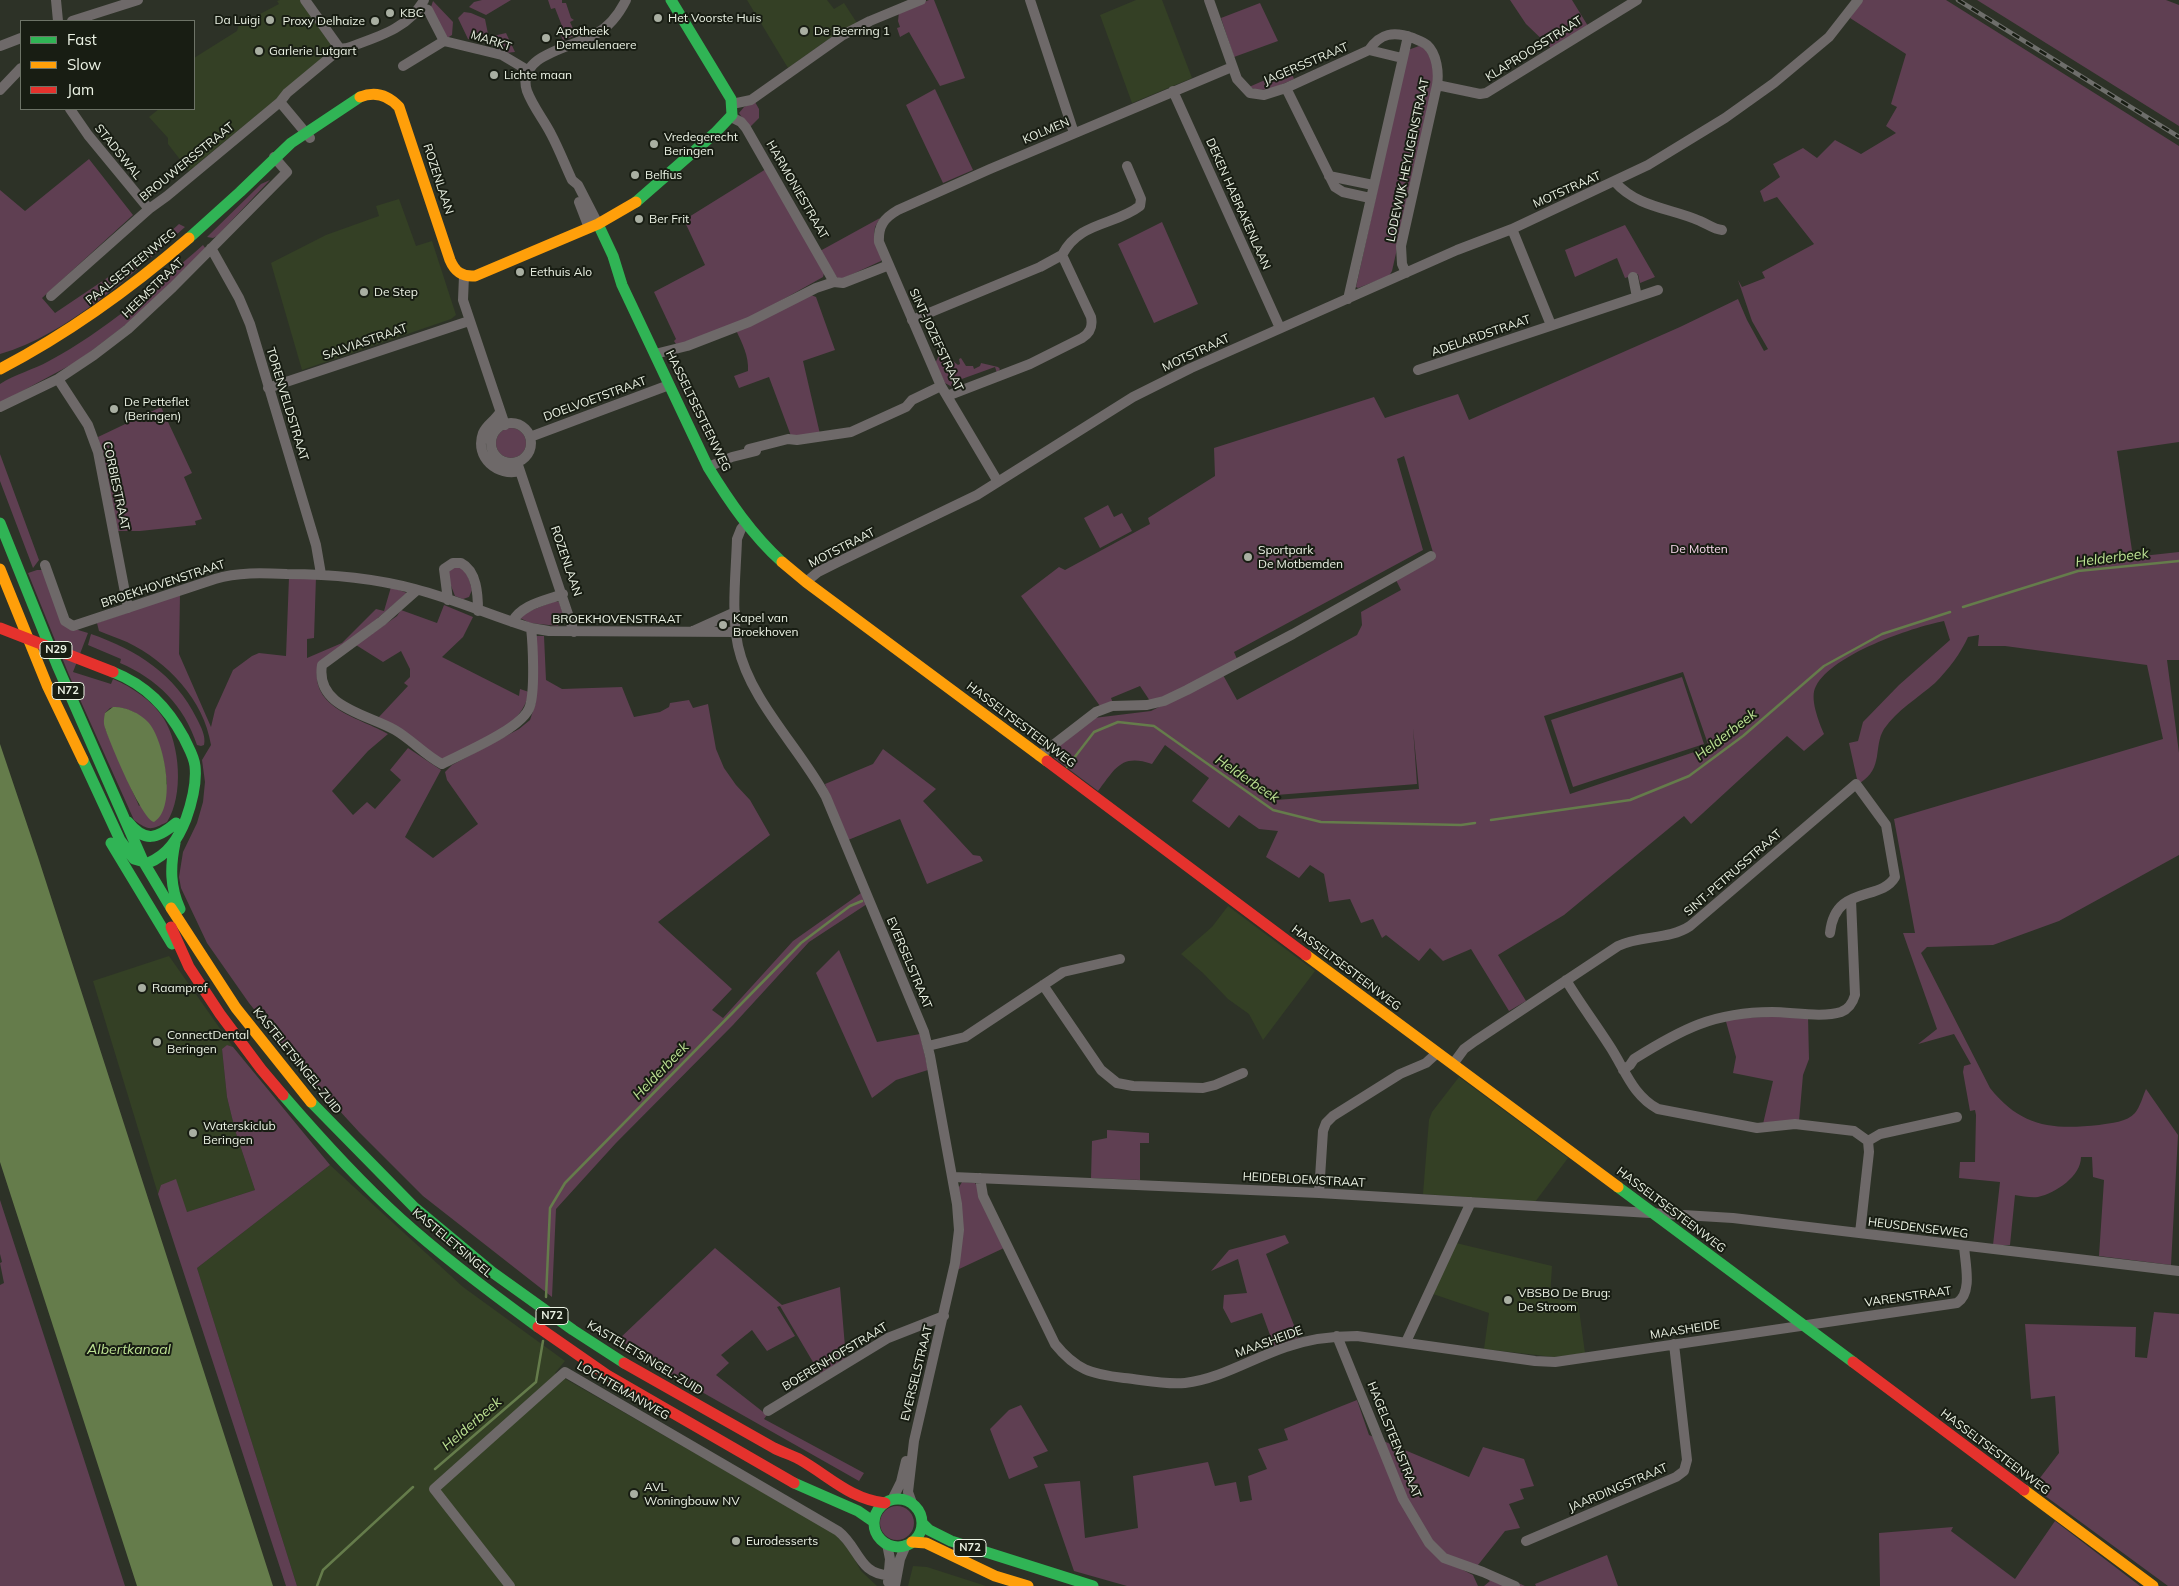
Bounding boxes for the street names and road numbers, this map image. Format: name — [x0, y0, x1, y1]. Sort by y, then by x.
street label: KLAPROOSSTRAAT — [1483, 13, 1585, 85]
street label: MARKT — [469, 28, 513, 54]
street label: JAGERSSTRAAT — [1261, 40, 1351, 88]
street label: LODEWIJK HEYLIGENSTRAAT — [1384, 77, 1432, 243]
street label: KOLMEN — [1020, 115, 1072, 147]
street label: BROUWERSSTRAAT — [137, 119, 237, 205]
street label: STADSWAL — [91, 122, 145, 182]
street label: DEKEN HABRAKENLAAN — [1202, 136, 1274, 272]
street label: HARMONIESTRAAT — [763, 138, 831, 242]
street label: ROZENLAAN — [420, 142, 456, 216]
street label: MOTSTRAAT — [1531, 169, 1603, 211]
street label: PAALSESTEENWEG — [83, 226, 179, 308]
street label: HEEMSTRAAT — [119, 255, 187, 321]
street label: SINT-JOZEFSTRAAT — [906, 286, 966, 394]
street label: ADELARDSTRAAT — [1430, 312, 1532, 360]
street label: SALVIASTRAAT — [321, 321, 409, 363]
street label: MOTSTRAAT — [1160, 331, 1232, 375]
street label: TORENVELDSTRAAT — [263, 346, 311, 462]
street label: HASSELTSESTEENWEG — [662, 348, 734, 474]
street label: DOELVOETSTRAAT — [541, 374, 649, 424]
street label: CORBIESTRAAT — [100, 440, 132, 532]
street label: ROZENLAAN — [547, 524, 585, 598]
street label: MOTSTRAAT — [806, 525, 878, 571]
street label: BROEKHOVENSTRAAT — [99, 557, 227, 611]
street label: BROEKHOVENSTRAAT — [552, 612, 682, 626]
road number: N29 — [40, 642, 72, 658]
street label: HASSELTSESTEENWEG — [964, 679, 1078, 771]
road number: N72 — [52, 682, 84, 699]
street label: SINT-PETRUSSTRAAT — [1681, 827, 1785, 919]
street label: EVERSELSTRAAT — [883, 915, 935, 1011]
street label: HASSELTSESTEENWEG — [1289, 922, 1403, 1014]
street label: KASTELETSINGEL-ZUID — [250, 1005, 344, 1117]
street label: HASSELTSESTEENWEG — [1614, 1164, 1728, 1256]
street label: HEIDEBLOEMSTRAAT — [1242, 1170, 1366, 1190]
street label: KASTELETSINGEL — [409, 1205, 495, 1281]
street label: HEUSDENSEWEG — [1867, 1215, 1969, 1241]
street label: VARENSTRAAT — [1864, 1284, 1952, 1310]
road number: N72 — [536, 1308, 568, 1324]
street label: MAASHEIDE — [1649, 1317, 1721, 1343]
street label: KASTELETSINGEL-ZUID — [584, 1318, 706, 1398]
street label: BOERENHOFSTRAAT — [780, 1320, 890, 1394]
street label: MAASHEIDE — [1233, 1323, 1305, 1361]
street label: EVERSELSTRAAT — [898, 1324, 936, 1422]
street label: LOCHTEMANWEG — [574, 1359, 672, 1423]
street label: HAGELSTEENSTRAAT — [1364, 1380, 1424, 1500]
street label: HASSELTSESTEENWEG — [1938, 1406, 2052, 1498]
street label: JAARDINGSTRAAT — [1566, 1461, 1670, 1515]
road number: N72 — [954, 1540, 986, 1556]

